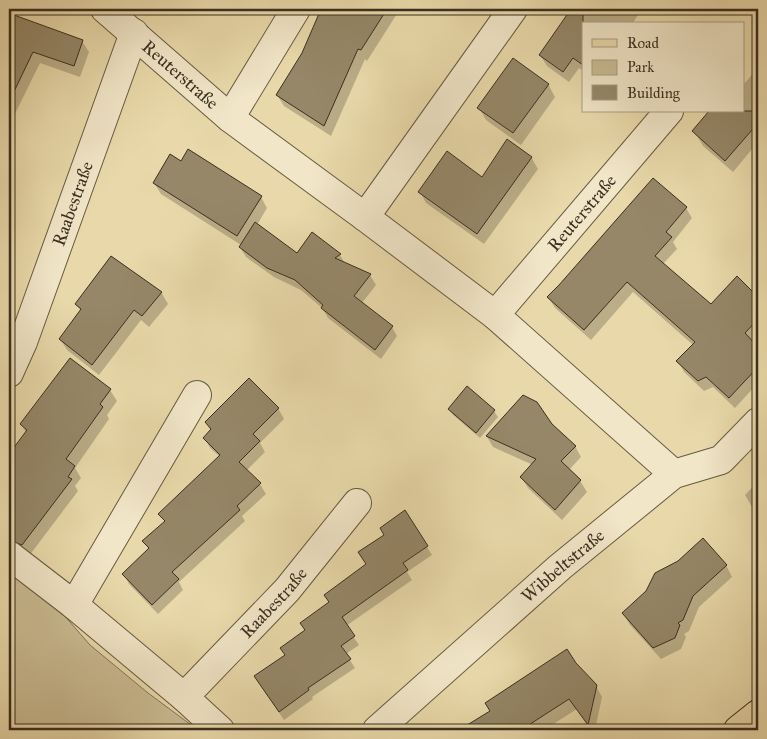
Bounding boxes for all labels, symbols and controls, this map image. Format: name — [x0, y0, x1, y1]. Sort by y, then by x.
legend — [582, 22, 744, 112]
text: Road — [627, 34, 659, 52]
street label: Reuterstraße — [138, 35, 223, 114]
text: Park — [627, 58, 654, 76]
text: Building — [627, 84, 681, 102]
street label: Raabestraße — [47, 158, 98, 249]
street label: Reuterstraße — [543, 170, 621, 256]
street label: Wibbeltstraße — [517, 524, 609, 607]
street label: Raabestraße — [236, 563, 312, 643]

